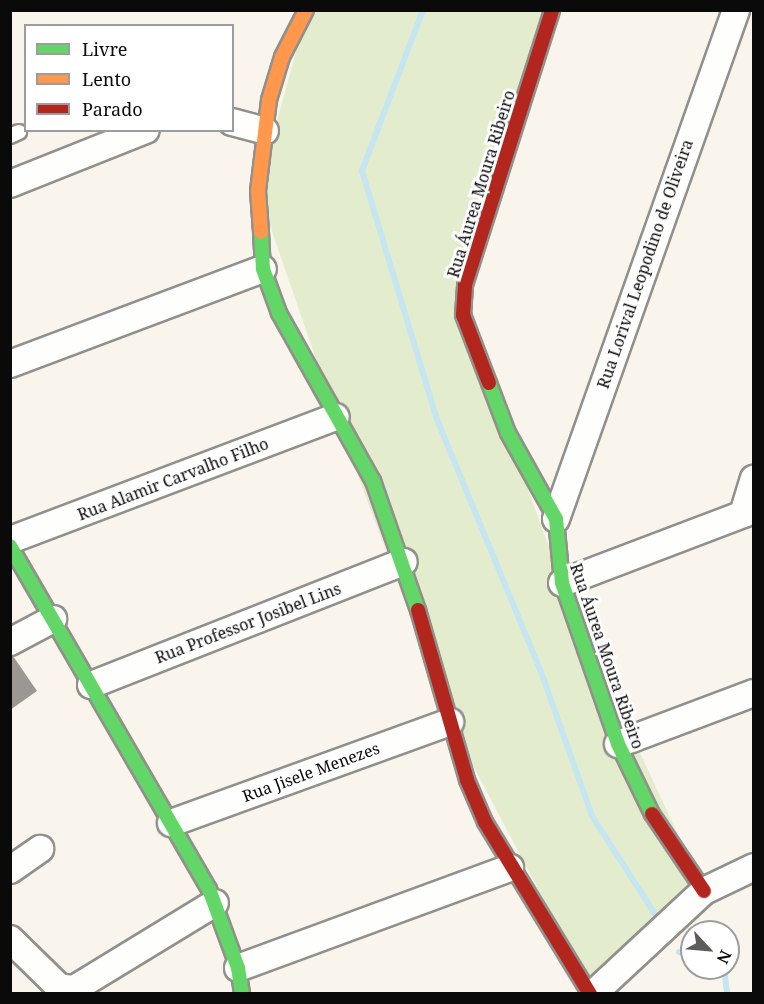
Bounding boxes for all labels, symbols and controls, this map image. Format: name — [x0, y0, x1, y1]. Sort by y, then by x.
legend — [24, 24, 234, 132]
text: Livre — [82, 37, 128, 61]
text: Lento — [82, 67, 131, 91]
street label: Rua Áurea Moura Ribeiro — [443, 88, 519, 280]
text: Parado — [82, 97, 143, 121]
street label: Rua Lorival Leopodino de Oliveira — [593, 137, 697, 391]
street label: Rua Alamir Carvalho Filho — [75, 434, 271, 524]
street label: Rua Áurea Moura Ribeiro — [566, 561, 648, 751]
street label: Rua Professor Josibel Lins — [152, 579, 344, 667]
street label: Rua Jisele Menezes — [240, 738, 382, 806]
north arrow — [680, 920, 740, 980]
text: N — [712, 947, 737, 967]

